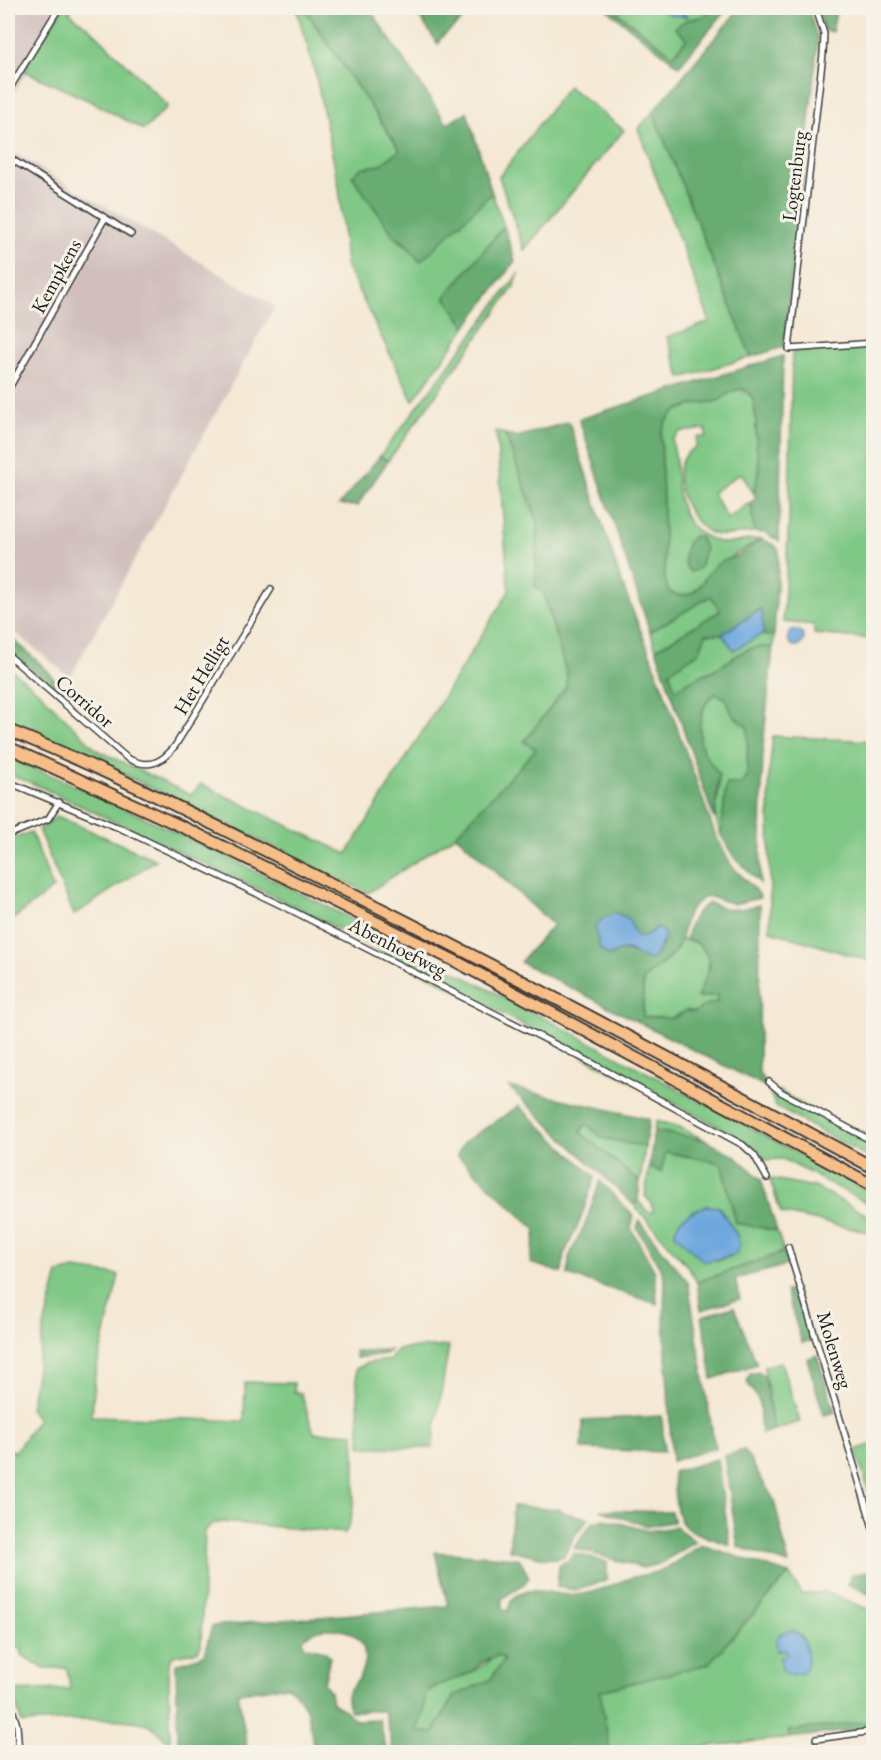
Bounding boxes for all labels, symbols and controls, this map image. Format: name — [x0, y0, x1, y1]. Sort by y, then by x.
street label: Logtenburg — [776, 129, 812, 223]
street label: Kempkens — [25, 234, 87, 318]
street label: Het Helligt — [167, 630, 235, 719]
street label: Corridor — [50, 669, 120, 734]
street label: Abenhoefweg — [344, 911, 452, 983]
street label: Molenweg — [811, 1308, 859, 1392]

